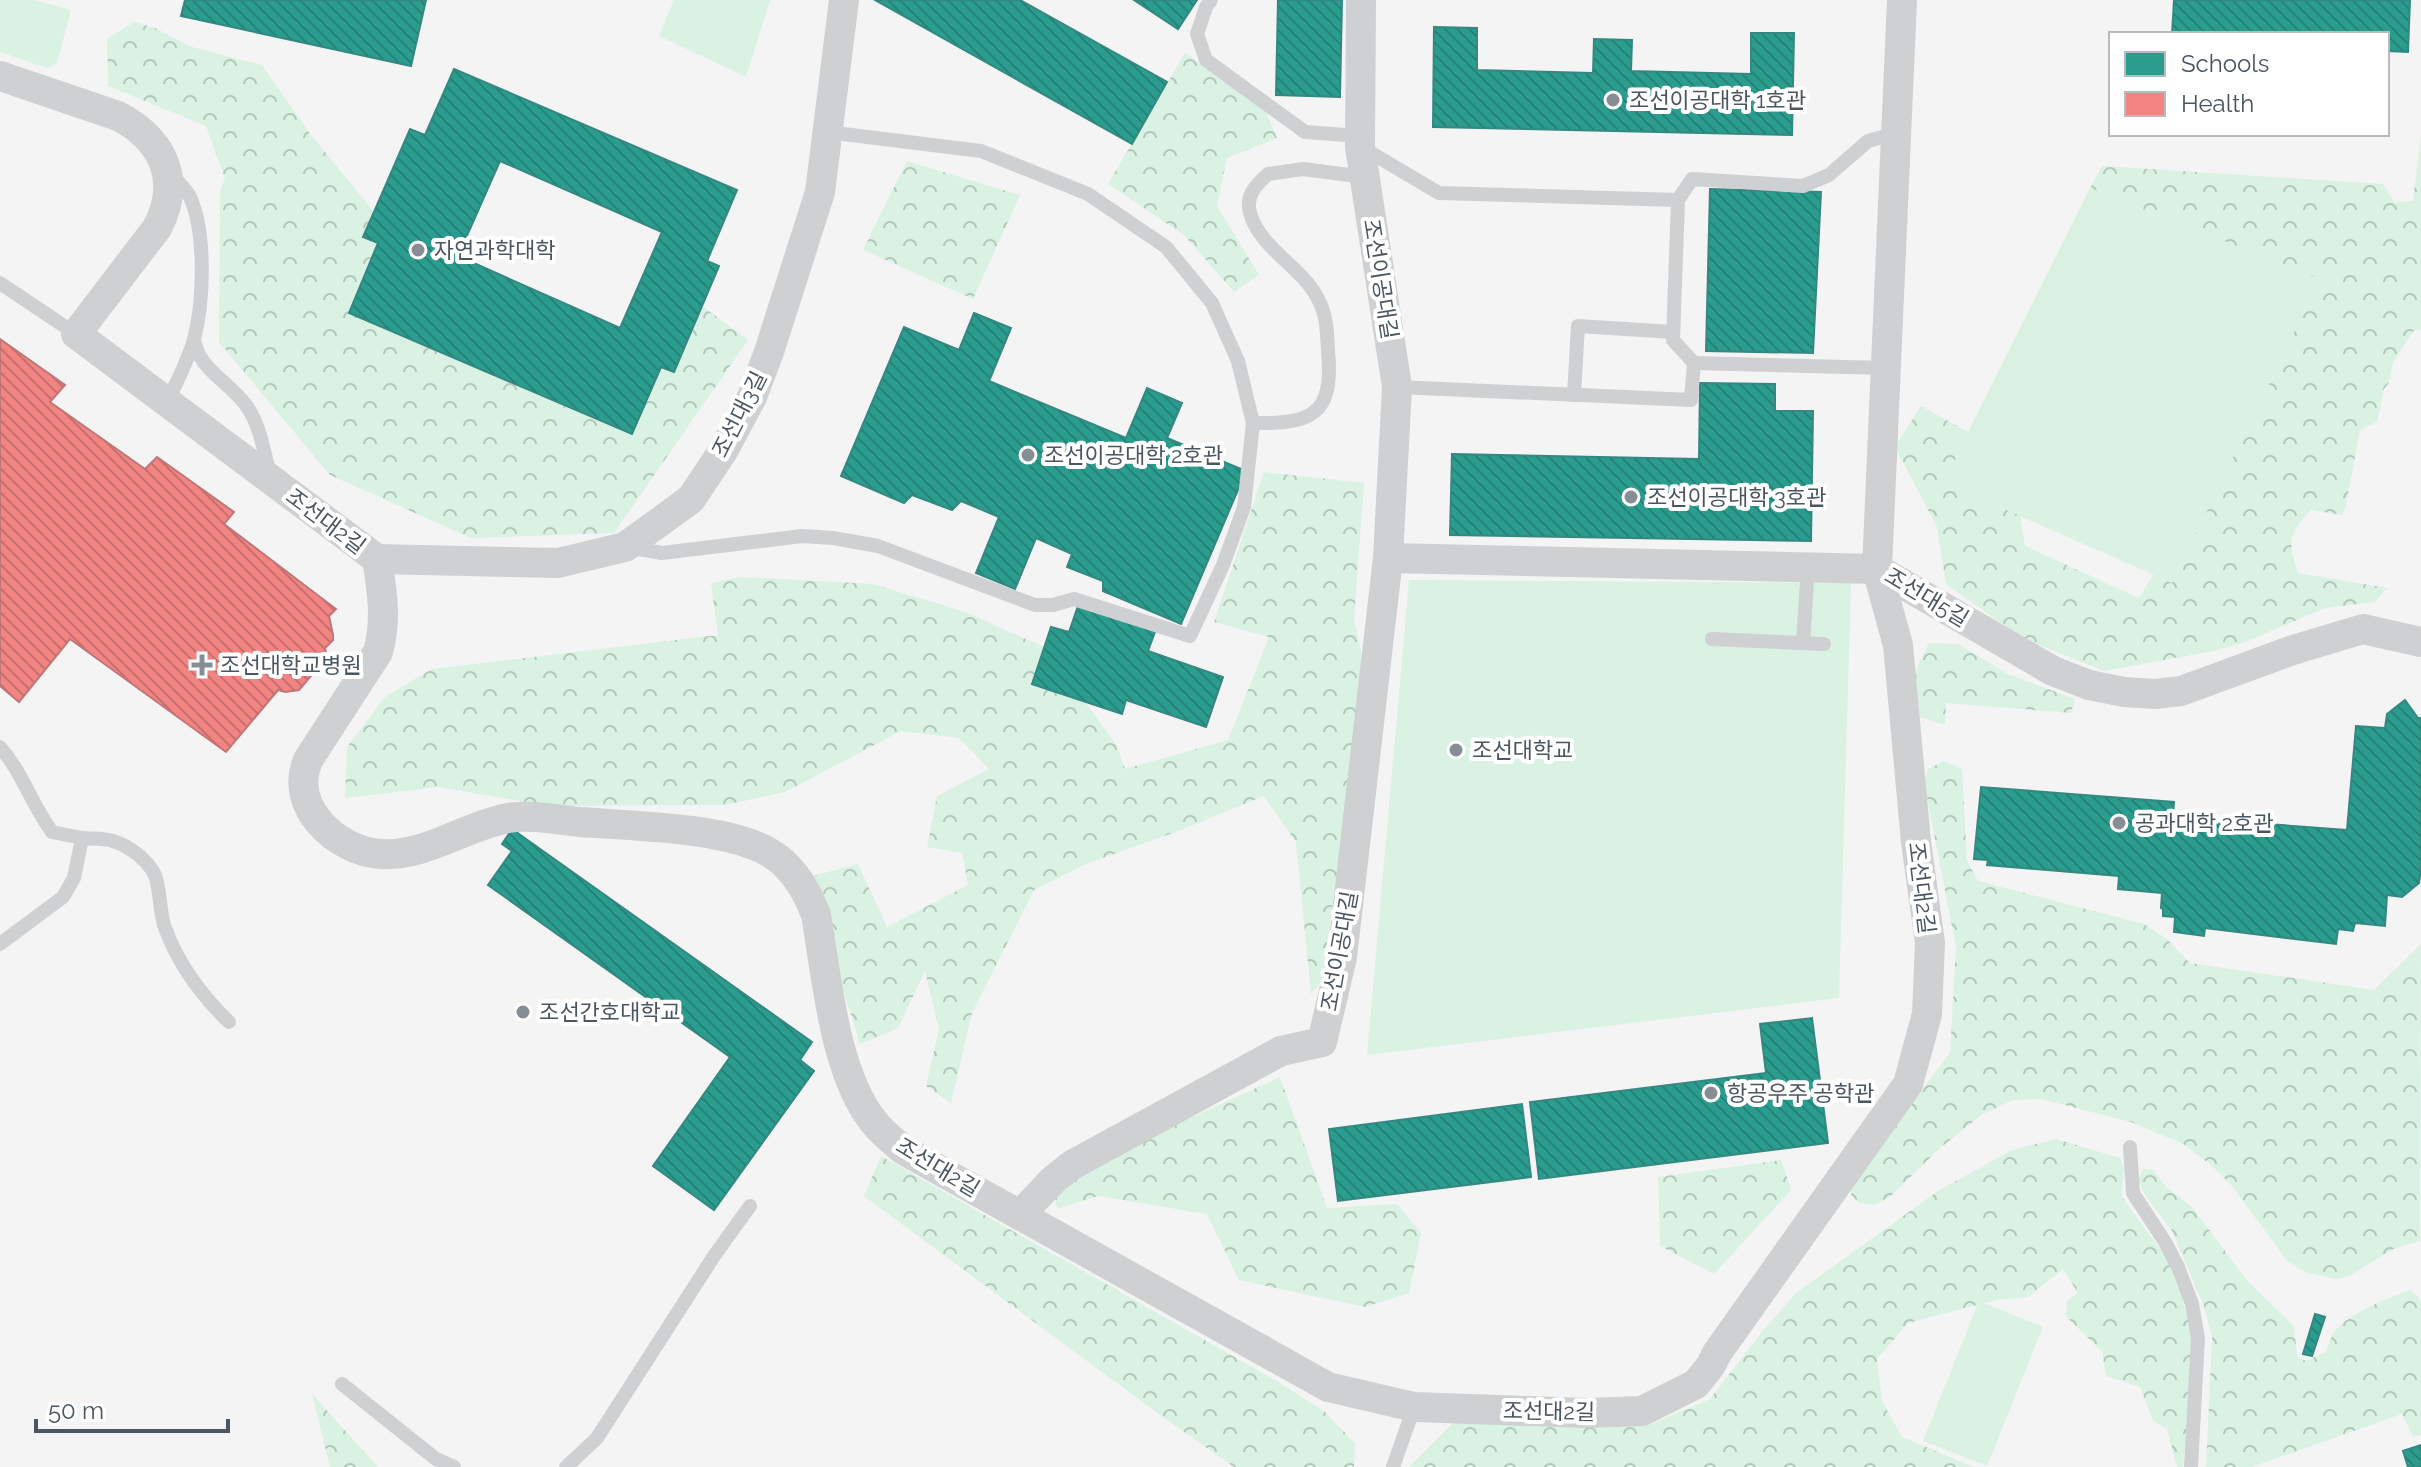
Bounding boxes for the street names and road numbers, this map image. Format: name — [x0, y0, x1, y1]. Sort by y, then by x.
street label: 조선이공대길 — [1359, 217, 1403, 341]
street label: 조선대3길 — [706, 367, 772, 461]
street label: 조선대2길 — [281, 483, 371, 559]
street label: 조선대5길 — [1880, 562, 1974, 632]
street label: 조선대2길 — [1903, 841, 1941, 935]
street label: 조선이공대길 — [1316, 889, 1362, 1013]
street label: 조선대2길 — [892, 1132, 984, 1202]
street label: 조선대2길 — [1503, 1397, 1595, 1425]

